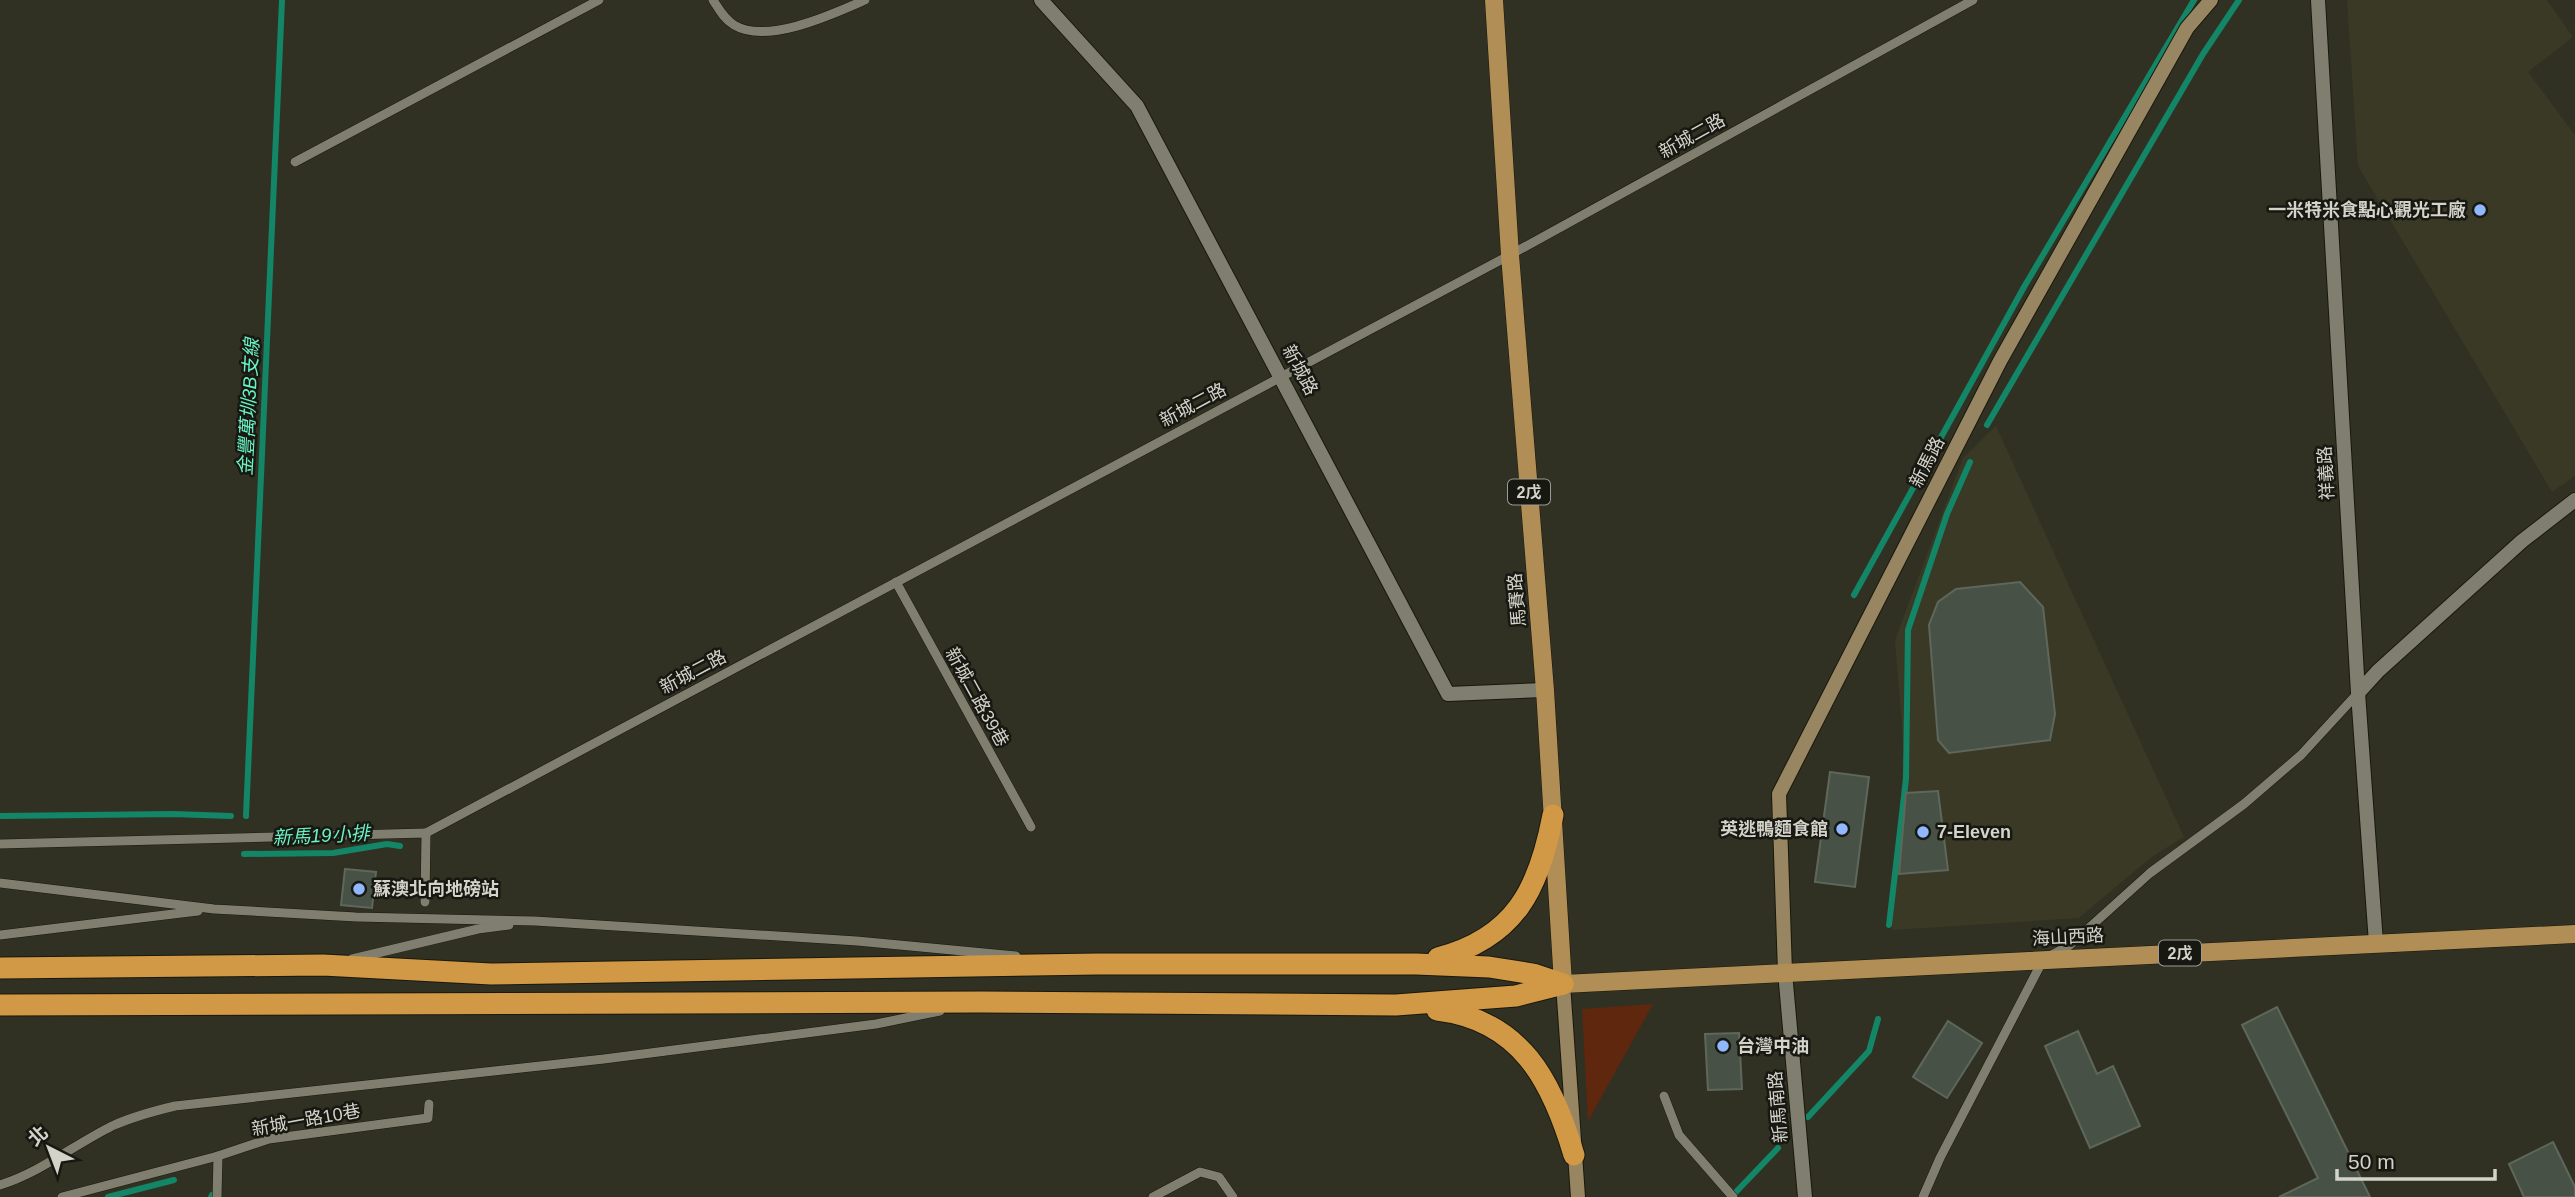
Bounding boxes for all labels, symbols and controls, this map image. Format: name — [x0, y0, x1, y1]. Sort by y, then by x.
street label: 新城二路 — [1656, 110, 1728, 162]
place label: 一米特米食點心觀光工廠 — [2268, 200, 2466, 220]
marker: 一米特米食點心觀光工廠 — [2472, 202, 2488, 218]
water label: 金豐萬圳3B支線 — [234, 336, 263, 476]
street label: 新城路 — [1278, 341, 1322, 399]
street label: 新城二路 — [1157, 379, 1229, 431]
street label: 新馬路 — [1906, 433, 1948, 491]
street label: 祥義路 — [2315, 446, 2337, 500]
road number: 2戊 — [1508, 480, 1550, 505]
street label: 馬賽路 — [1505, 572, 1529, 628]
street label: 新城二路39巷 — [942, 644, 1012, 750]
street label: 新城二路 — [657, 646, 729, 698]
place label: 英逃鴨麵食館 — [1720, 819, 1828, 839]
marker: 英逃鴨麵食館 — [1834, 821, 1850, 837]
water label: 新馬19小排 — [272, 822, 373, 849]
place label: 7-Eleven — [1937, 822, 2011, 842]
marker: 7-Eleven — [1915, 824, 1931, 840]
place label: 蘇澳北向地磅站 — [373, 879, 499, 899]
marker: 蘇澳北向地磅站 — [351, 881, 367, 897]
street label: 海山西路 — [2032, 925, 2104, 949]
road number: 2戊 — [2159, 940, 2201, 965]
place label: 台灣中油 — [1737, 1036, 1809, 1056]
marker: 台灣中油 — [1715, 1038, 1731, 1054]
street label: 新馬南路 — [1765, 1070, 1791, 1144]
street label: 新城一路10巷 — [250, 1101, 362, 1139]
north arrow — [14, 1113, 84, 1183]
text: 北 — [24, 1122, 52, 1150]
scale bar — [2337, 1138, 2494, 1182]
text: 50 m — [2348, 1150, 2395, 1173]

